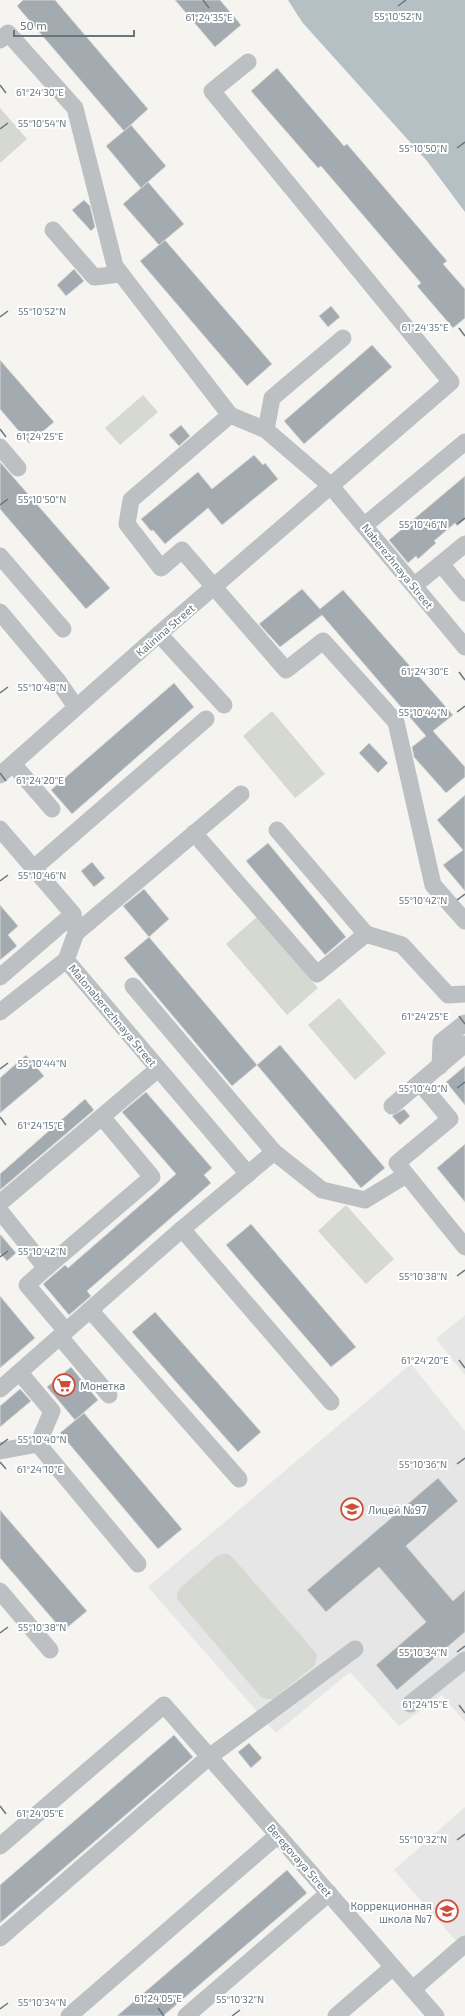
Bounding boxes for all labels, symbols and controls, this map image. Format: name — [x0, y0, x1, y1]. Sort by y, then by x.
text: 55°10'52"N — [374, 10, 422, 22]
text: 61°24'35"E — [185, 11, 233, 23]
scale bar — [14, 12, 134, 38]
text: 50 m — [20, 18, 47, 32]
text: 61°24'30"E — [16, 86, 64, 98]
text: 55°10'54"N — [18, 117, 66, 129]
text: 55°10'50"N — [399, 142, 447, 154]
text: 55°10'52"N — [18, 305, 66, 317]
text: 61°24'35"E — [401, 321, 449, 333]
text: 61°24'25"E — [16, 430, 64, 442]
text: 55°10'50"N — [18, 493, 66, 505]
text: 55°10'46"N — [399, 518, 447, 530]
street label: Naberezhnaya Street — [360, 521, 436, 611]
street label: Kalinina Street — [133, 601, 197, 659]
text: 61°24'30"E — [401, 665, 449, 677]
text: 55°10'48"N — [17, 681, 67, 693]
text: 55°10'44"N — [398, 706, 448, 718]
text: 61°24'20"E — [16, 774, 64, 786]
text: 55°10'46"N — [18, 869, 66, 881]
text: 55°10'42"N — [399, 894, 447, 906]
street label: Malonaberezhnaya Street — [66, 961, 160, 1069]
text: 61°24'25"E — [401, 1010, 449, 1022]
text: 55°10'44"N — [17, 1057, 67, 1069]
text: 55°10'40"N — [398, 1082, 448, 1094]
text: 61°24'15"E — [17, 1119, 63, 1131]
text: 55°10'42"N — [18, 1245, 66, 1257]
text: 55°10'38"N — [399, 1270, 447, 1282]
text: 61°24'20"E — [401, 1354, 449, 1366]
supermarket icon: Монетка — [51, 1372, 77, 1398]
place label: Монетка — [80, 1379, 125, 1392]
text: 55°10'40"N — [17, 1433, 67, 1445]
text: 55°10'36"N — [399, 1458, 447, 1470]
text: 61°24'10"E — [17, 1463, 64, 1475]
school or university icon: Лицей №97 — [339, 1496, 365, 1522]
place label: Лицей №97 — [368, 1503, 427, 1516]
text: 55°10'38"N — [18, 1621, 66, 1633]
text: 55°10'34"N — [399, 1646, 447, 1658]
text: 61°24'15"E — [402, 1698, 448, 1710]
text: 61°24'05"E — [16, 1807, 64, 1819]
street label: Beregovaya Street — [265, 1821, 335, 1899]
text: 55°10'32"N — [399, 1833, 447, 1845]
school or university icon: Коррекционная школа №7 — [434, 1898, 460, 1924]
place label: Коррекционная школа №7 — [350, 1899, 432, 1925]
text: 61°24'05"E — [134, 1992, 182, 2004]
text: 55°10'32"N — [216, 1993, 264, 2005]
text: 55°10'34"N — [18, 1996, 66, 2008]

